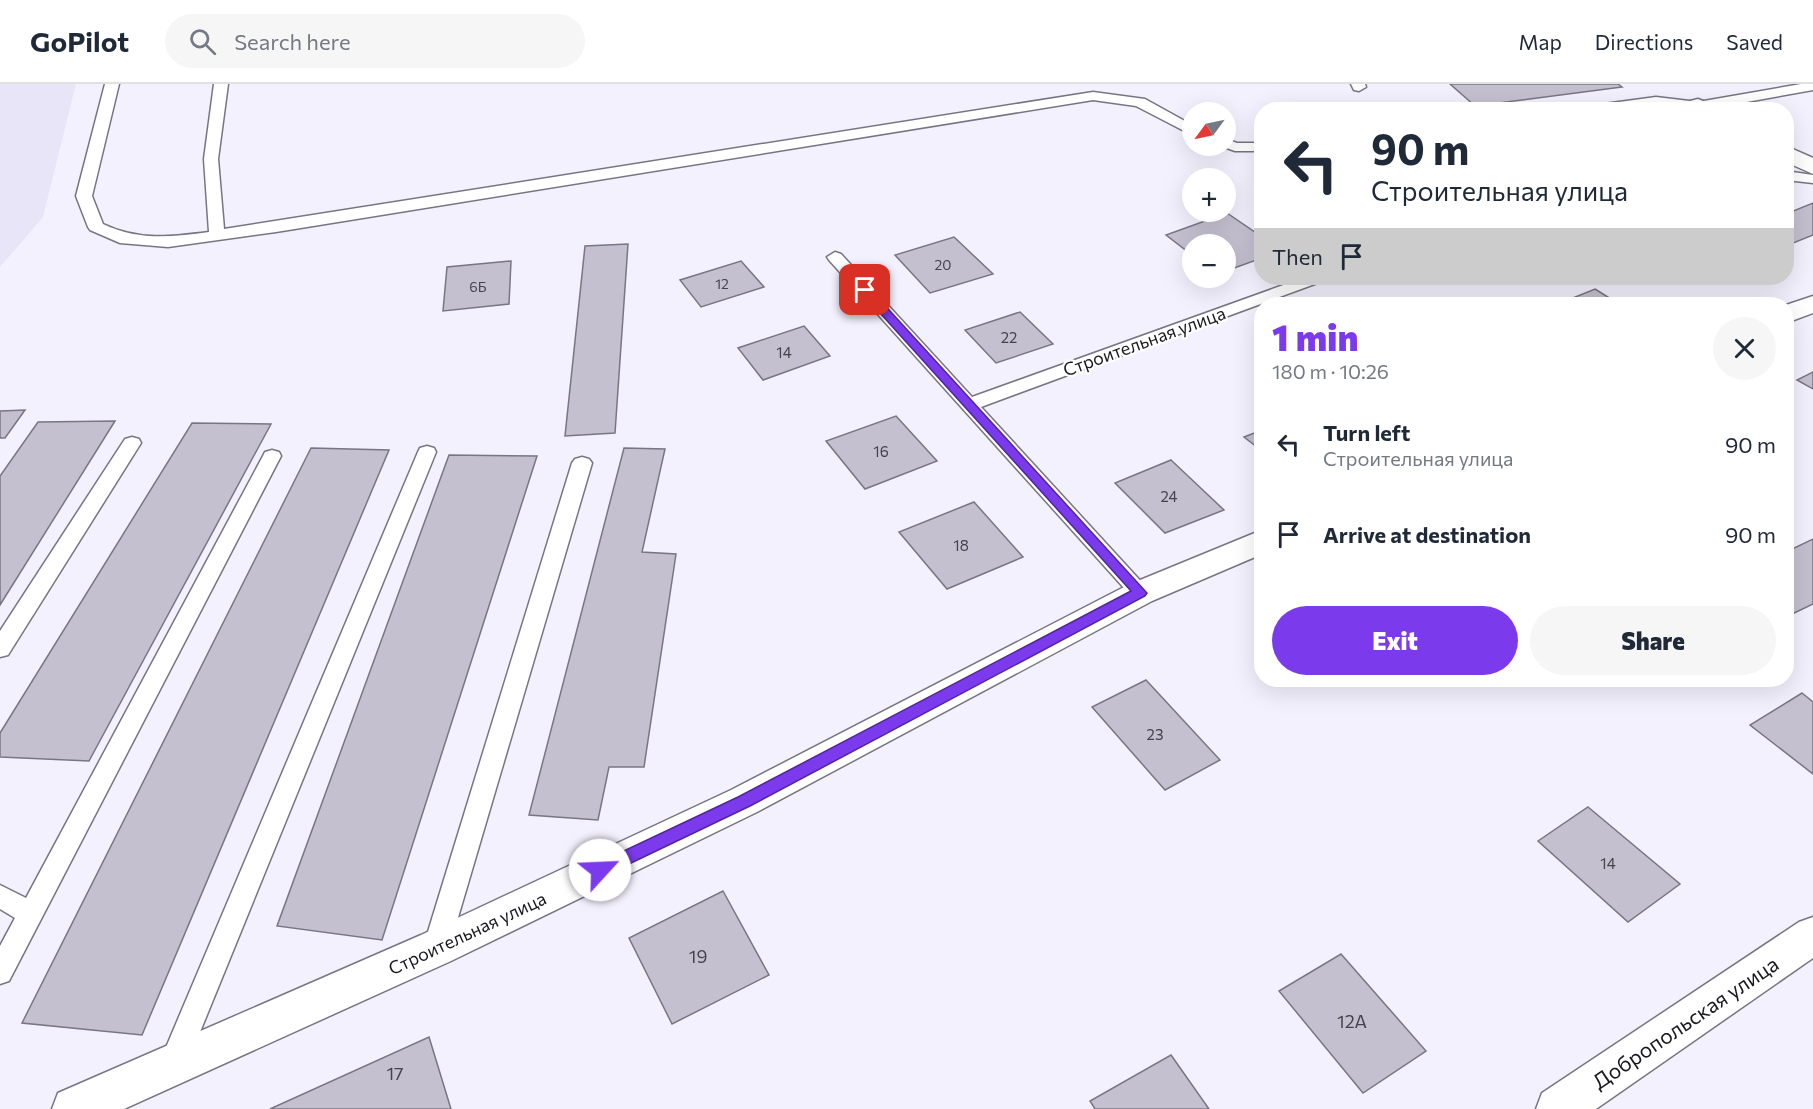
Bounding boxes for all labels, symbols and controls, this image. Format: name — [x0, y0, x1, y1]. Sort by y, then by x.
search box — [165, 14, 585, 68]
text: GoPilot — [30, 24, 129, 58]
icon: search — [186, 25, 219, 58]
text: Search here — [234, 28, 351, 55]
text: Map — [1519, 29, 1562, 54]
text: Directions — [1595, 29, 1693, 54]
text: Saved — [1726, 29, 1783, 54]
north arrow — [1182, 102, 1236, 156]
map controls — [1182, 102, 1236, 288]
text: 90 m — [1371, 122, 1470, 174]
icon: left — [1272, 126, 1350, 204]
button: + — [1182, 168, 1236, 222]
text: Строительная улица — [1371, 174, 1628, 207]
button: − — [1182, 234, 1236, 288]
icon: arrive — [1335, 240, 1368, 273]
text: Then — [1272, 243, 1323, 270]
house number: 20 — [935, 256, 951, 273]
pin — [839, 264, 890, 315]
icon: arrive — [848, 273, 881, 306]
house number: 12 — [715, 275, 729, 292]
house number: 6Б — [469, 278, 487, 295]
street label: Строительная улица — [1060, 301, 1228, 381]
text: 1 min — [1272, 314, 1358, 358]
button: close — [1713, 317, 1776, 380]
house number: 22 — [1001, 328, 1017, 346]
house number: 14 — [776, 343, 792, 361]
text: 180 m · 10:26 — [1272, 359, 1389, 383]
text: Turn left — [1323, 419, 1410, 446]
icon: left — [1272, 428, 1305, 461]
text: 90 m — [1725, 431, 1776, 458]
house number: 16 — [873, 442, 889, 460]
text: Строительная улица — [1323, 446, 1513, 470]
house number: 24 — [1160, 487, 1178, 505]
icon: arrive — [1272, 518, 1305, 551]
text: Arrive at destination — [1323, 521, 1531, 548]
text: 90 m — [1725, 521, 1776, 548]
house number: 18 — [953, 536, 969, 554]
button: Exit — [1272, 606, 1518, 675]
button: Share — [1530, 606, 1776, 675]
house number: 23 — [1147, 725, 1163, 743]
position arrow — [568, 838, 632, 902]
house number: 14 — [1600, 854, 1616, 872]
street label: Строительная улица — [385, 887, 549, 979]
house number: 19 — [689, 945, 707, 967]
street label: Добропольская улица — [1587, 950, 1783, 1094]
house number: 12А — [1337, 1010, 1367, 1032]
house number: 17 — [386, 1062, 404, 1084]

